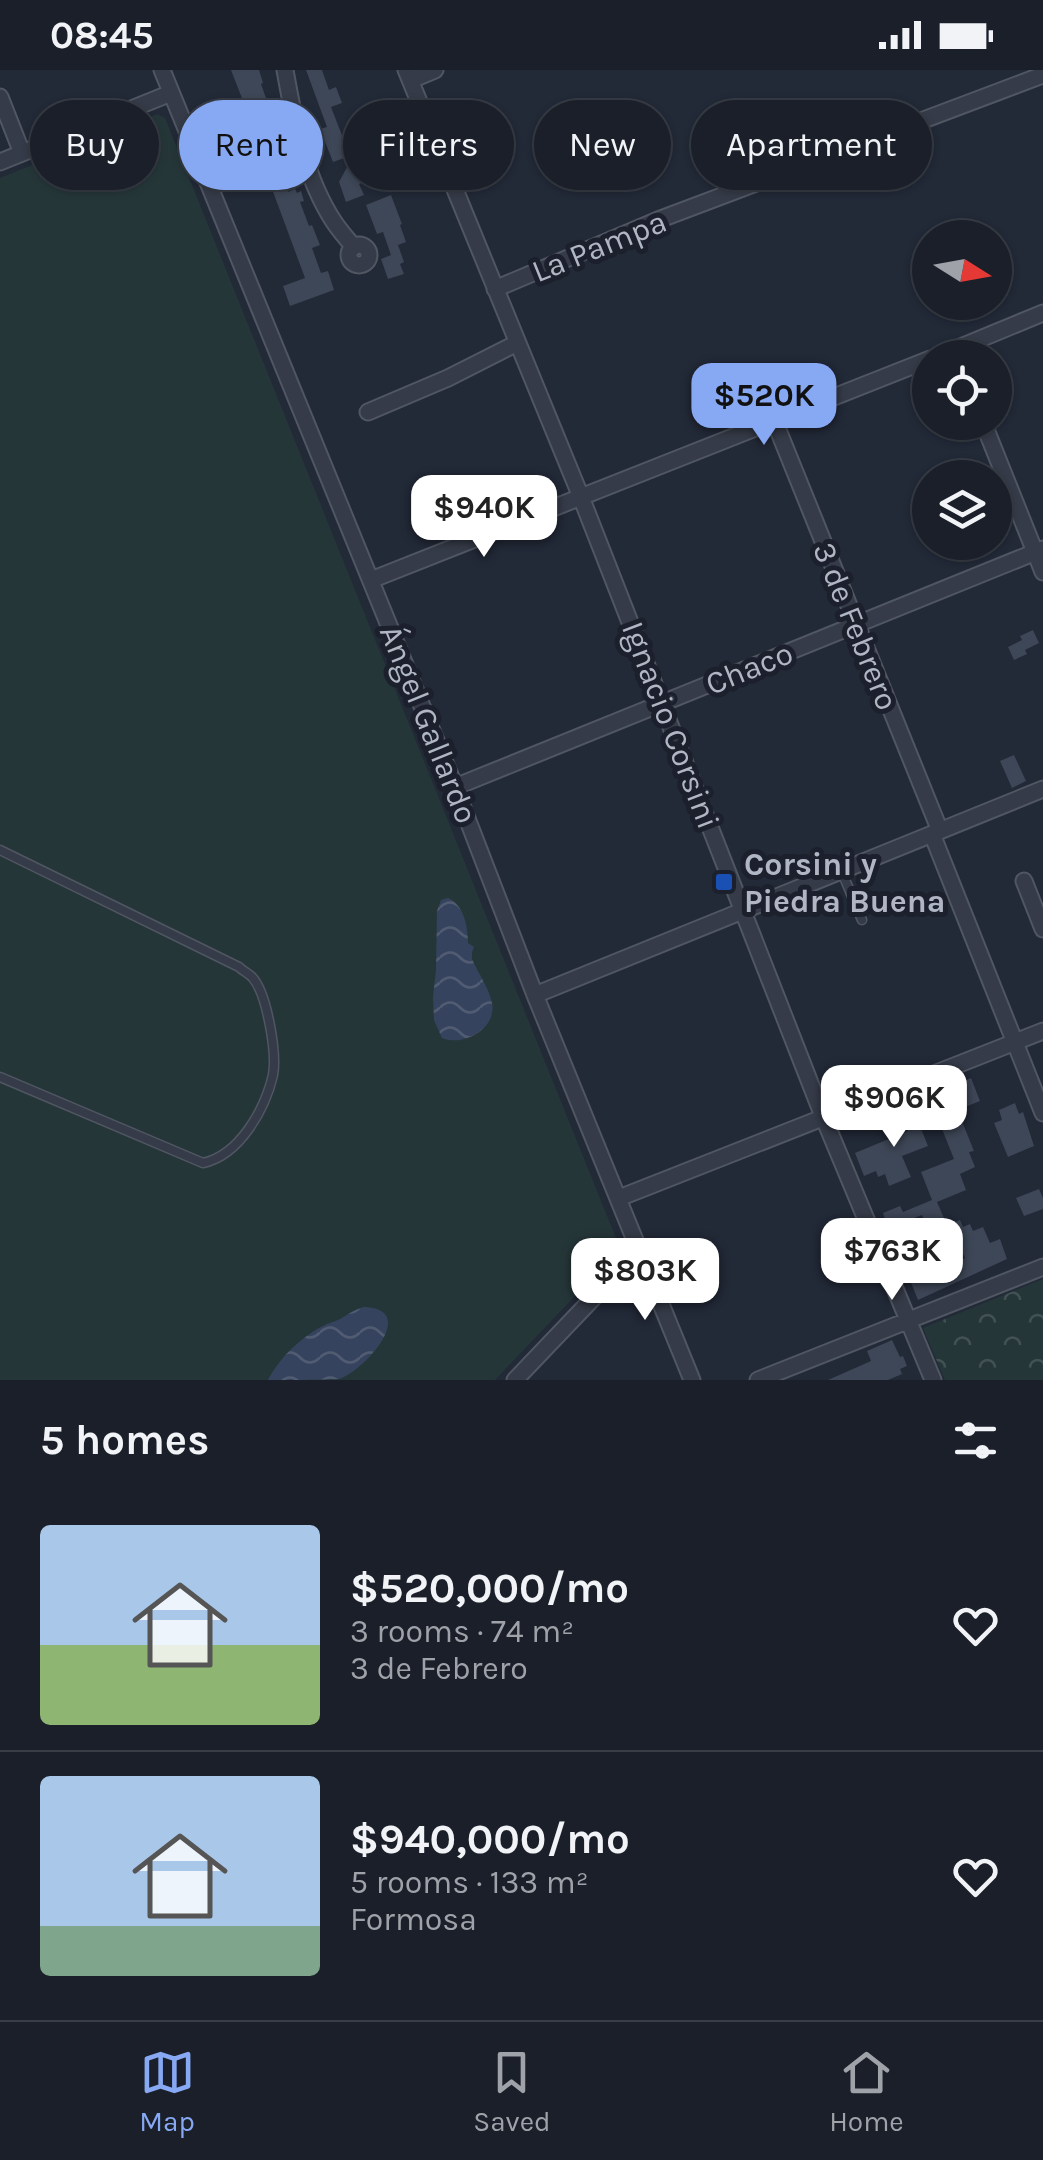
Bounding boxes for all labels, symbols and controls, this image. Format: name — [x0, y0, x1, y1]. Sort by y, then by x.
text: 08:45 — [50, 13, 154, 58]
chip: Buy — [30, 100, 159, 190]
chip: Rent — [179, 100, 323, 190]
chip: Filters — [343, 100, 514, 190]
chip: New — [534, 100, 671, 190]
chip: Apartment — [691, 100, 932, 190]
street label: La Pampa — [527, 203, 672, 290]
north arrow — [912, 220, 1012, 320]
map controls — [912, 220, 1012, 560]
button: locate — [912, 340, 1012, 440]
pin: $520K — [694, 363, 834, 448]
text: $520K — [713, 377, 815, 414]
button: layers — [912, 460, 1012, 560]
pin: $940K — [414, 475, 554, 560]
text: $940K — [433, 489, 535, 526]
street label: 3 de Febrero — [805, 537, 906, 716]
street label: Ignacio Corsini — [614, 616, 727, 834]
street label: Ángel Gallardo — [372, 619, 487, 829]
street label: Chaco — [700, 634, 798, 703]
place label: Corsini y Piedra Buena — [744, 846, 945, 920]
marker: Corsini y Piedra Buena — [713, 871, 735, 893]
pin: $906K — [824, 1065, 964, 1150]
text: $906K — [843, 1079, 945, 1116]
pin: $763K — [822, 1218, 962, 1303]
text: $763K — [843, 1232, 941, 1269]
pin: $803K — [575, 1238, 715, 1323]
text: $803K — [593, 1252, 697, 1289]
icon: filters — [948, 1413, 1003, 1468]
text: 5 homes — [40, 1415, 209, 1465]
text: $520,000/mo — [350, 1563, 629, 1613]
icon: home — [120, 1565, 240, 1685]
icon: heart — [948, 1598, 1003, 1653]
text: 3 rooms · 74 m² — [350, 1613, 574, 1650]
text: 3 de Febrero — [350, 1650, 528, 1687]
text: $940,000/mo — [350, 1814, 630, 1864]
icon: home — [120, 1816, 240, 1936]
icon: heart — [948, 1849, 1003, 1904]
text: 5 rooms · 133 m² — [350, 1864, 589, 1901]
text: Formosa — [350, 1901, 477, 1938]
tab: Map — [139, 2045, 195, 2138]
tab: Saved — [473, 2045, 551, 2138]
tab: Home — [829, 2045, 904, 2138]

